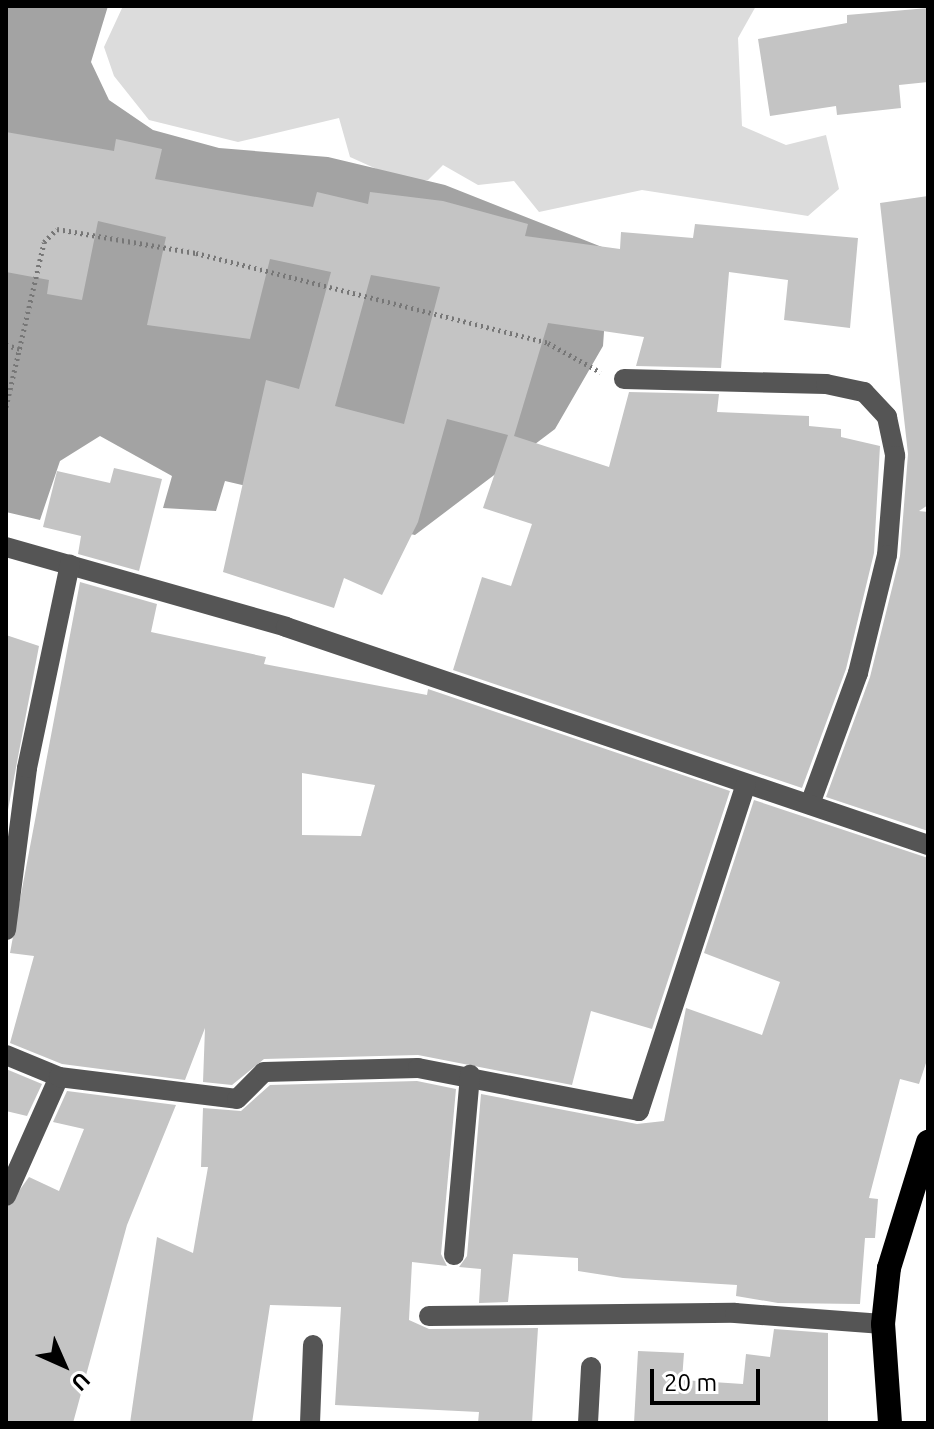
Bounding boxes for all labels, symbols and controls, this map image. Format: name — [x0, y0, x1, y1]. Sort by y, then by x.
north arrow — [24, 1325, 104, 1405]
scale bar — [654, 1353, 764, 1403]
text: U — [67, 1368, 96, 1397]
text: 20 m — [664, 1369, 717, 1396]

